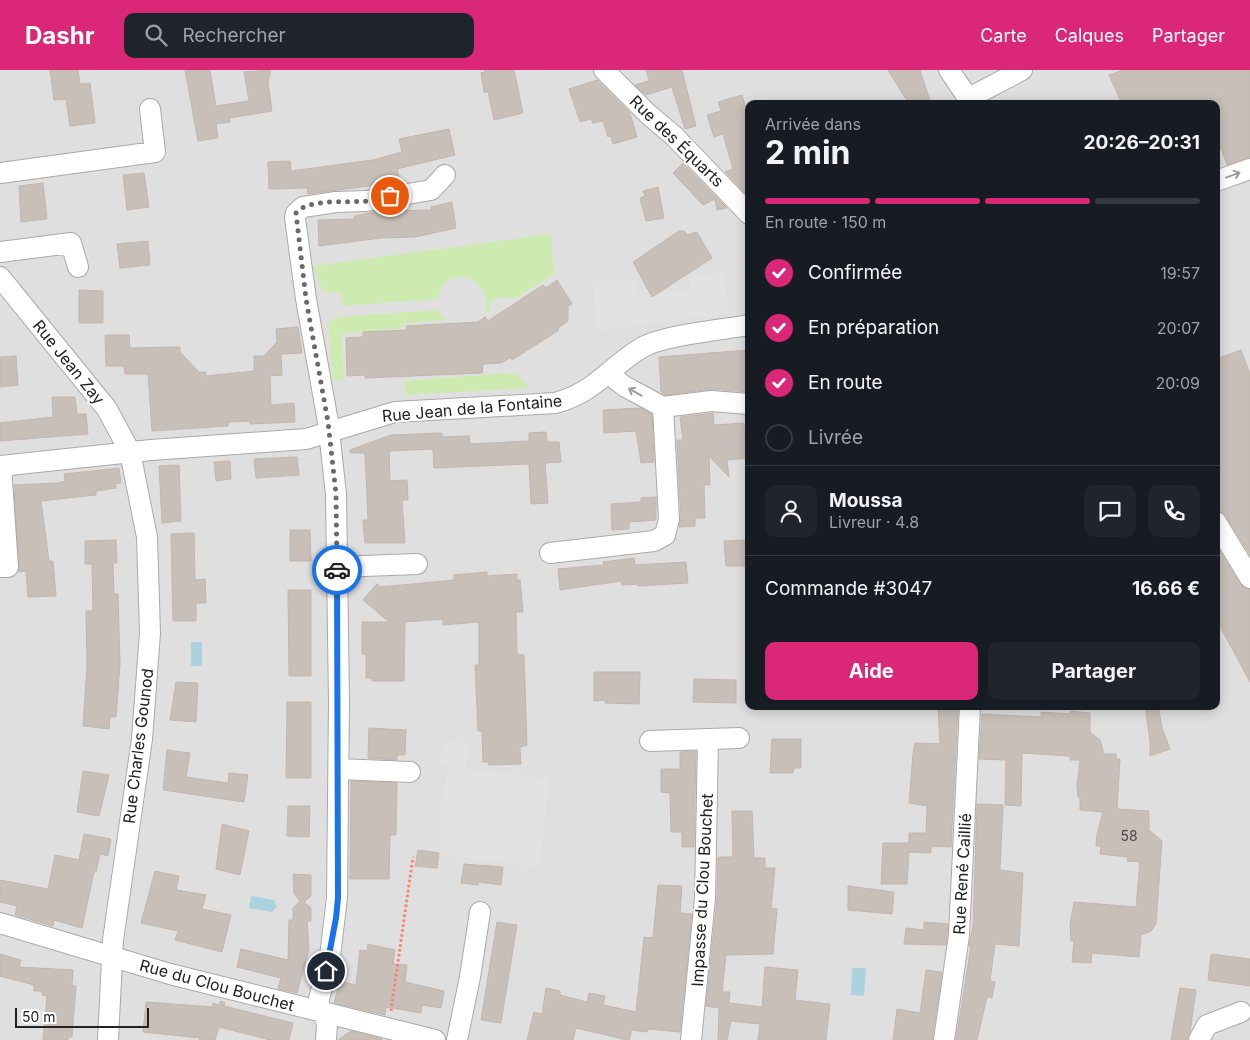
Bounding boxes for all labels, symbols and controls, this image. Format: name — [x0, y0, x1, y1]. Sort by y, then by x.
search box — [124, 13, 474, 58]
text: Dashr — [25, 21, 94, 50]
icon: search — [142, 21, 170, 49]
text: Rechercher — [182, 24, 286, 47]
text: Carte — [980, 25, 1027, 46]
text: Calques — [1055, 25, 1124, 46]
text: Partager — [1152, 25, 1225, 46]
street label: Rue des Équarts — [626, 91, 728, 191]
text: Arrivée dans — [765, 114, 861, 134]
text: 20:26–20:31 — [1083, 131, 1200, 154]
text: 2 min — [765, 133, 851, 172]
one-way arrow — [1225, 170, 1240, 179]
pin — [369, 175, 411, 217]
icon: bag — [376, 182, 404, 210]
text: En route · 150 m — [765, 212, 886, 232]
icon: check — [765, 259, 793, 287]
text: Confirmée — [808, 261, 902, 284]
text: 19:57 — [1160, 263, 1200, 283]
icon: check — [765, 314, 793, 342]
street label: Rue Jean Zay — [29, 316, 109, 408]
text: En préparation — [808, 316, 939, 339]
text: 20:07 — [1157, 318, 1200, 338]
icon: check — [765, 369, 793, 397]
text: En route — [808, 371, 883, 394]
text: 20:09 — [1156, 373, 1200, 393]
one-way arrow — [628, 387, 643, 397]
street label: Rue Jean de la Fontaine — [381, 390, 563, 426]
text: Livrée — [808, 426, 863, 449]
button: person — [765, 485, 817, 537]
button: chat — [1084, 485, 1136, 537]
button: phone — [1148, 485, 1200, 537]
text: Moussa — [829, 489, 903, 512]
text: Livreur · 4.8 — [829, 512, 919, 532]
courier — [312, 545, 362, 595]
icon: car — [323, 556, 351, 584]
text: Commande #3047 — [765, 577, 932, 600]
text: 16.66 € — [1132, 577, 1200, 600]
button: Aide — [765, 642, 978, 700]
button: Partager — [988, 642, 1200, 700]
street label: Rue Charles Gounod — [119, 667, 157, 825]
street label: Impasse du Clou Bouchet — [687, 793, 717, 987]
street label: Rue René Caillié — [949, 813, 975, 935]
house number: 58 — [1120, 827, 1138, 844]
pin — [305, 950, 347, 992]
street label: Rue du Clou Bouchet — [138, 955, 296, 1015]
icon: home — [312, 957, 340, 985]
scale bar — [15, 1005, 149, 1028]
text: 50 m — [22, 1008, 56, 1025]

